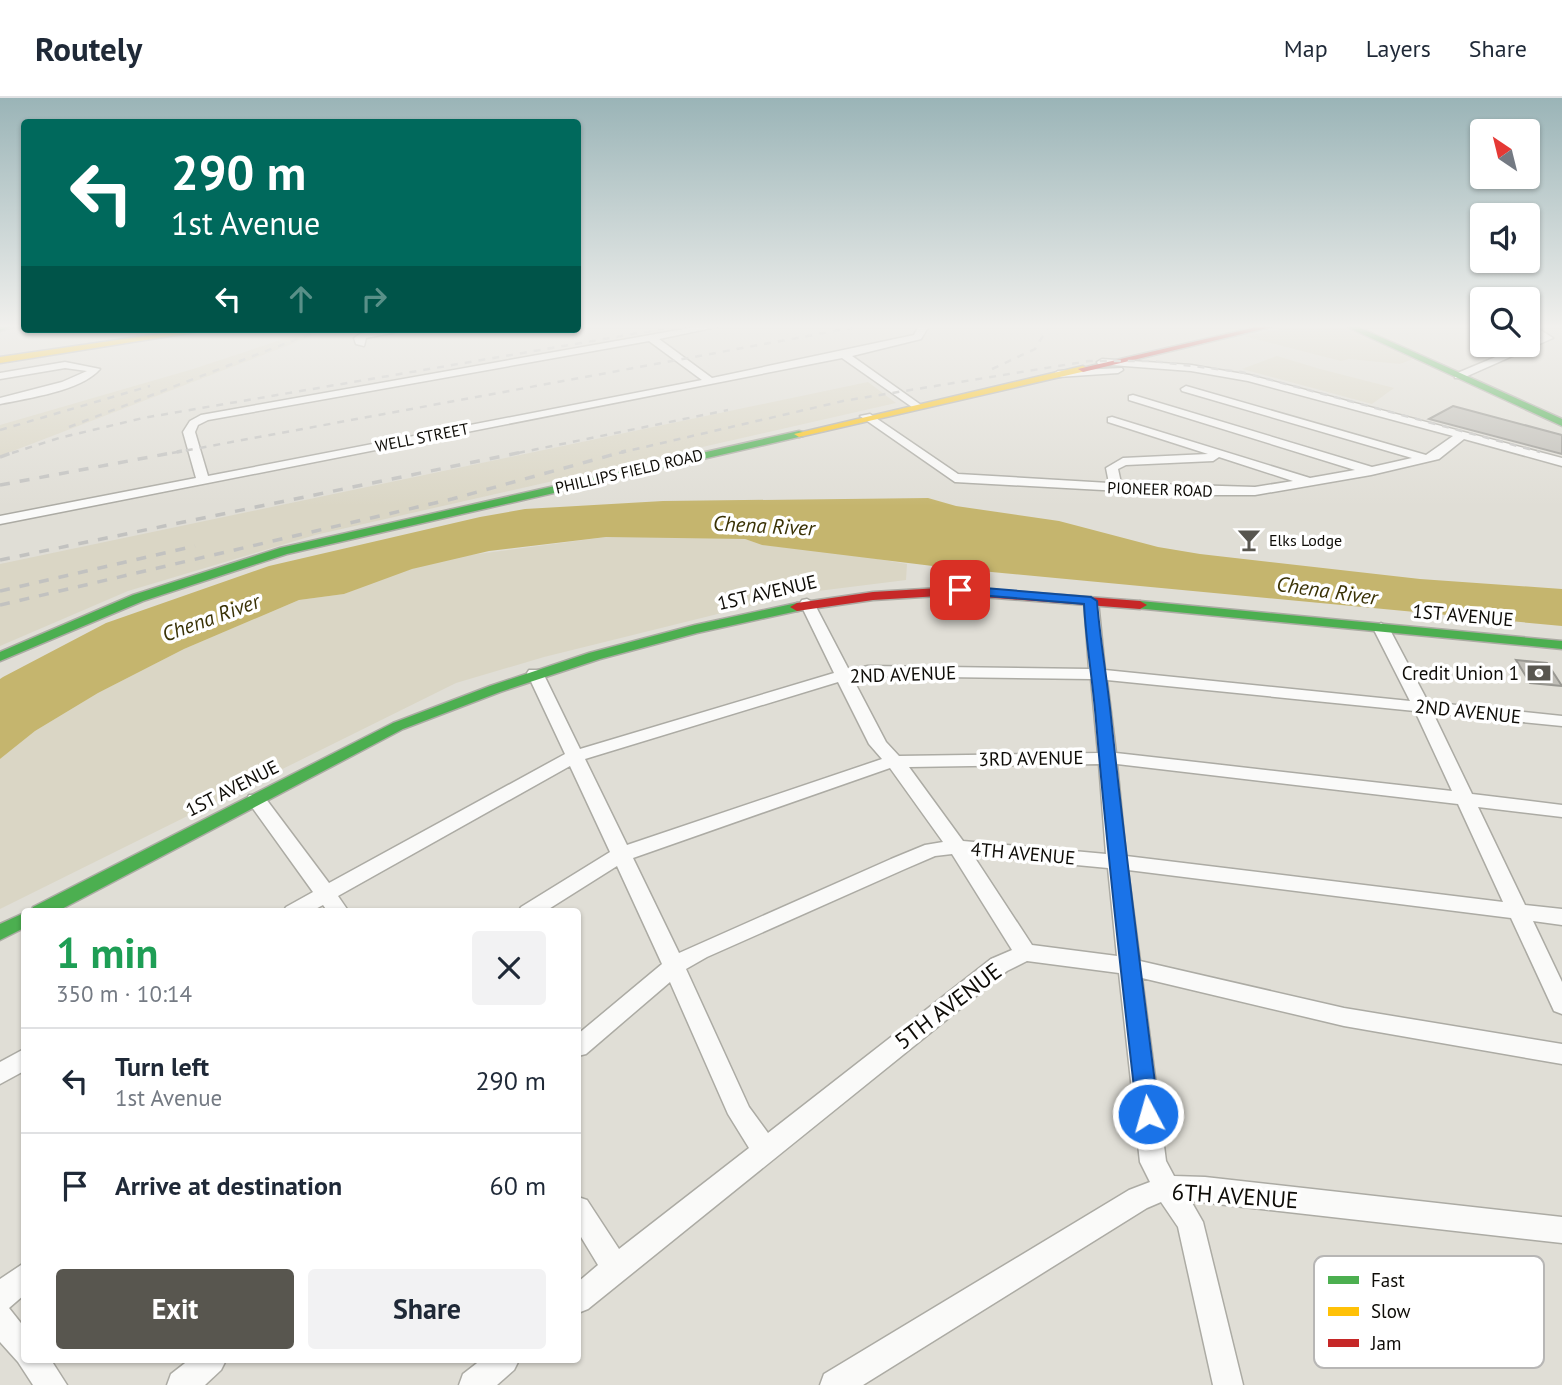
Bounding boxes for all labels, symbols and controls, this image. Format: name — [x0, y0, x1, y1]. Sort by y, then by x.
text: Routely — [35, 27, 142, 70]
text: Map — [1284, 33, 1328, 64]
text: Layers — [1366, 33, 1431, 64]
text: Share — [1469, 33, 1527, 64]
north arrow — [1470, 119, 1540, 189]
map controls — [1470, 119, 1540, 357]
text: 290 m — [171, 140, 306, 204]
icon: left — [56, 147, 147, 238]
text: 1st Avenue — [171, 202, 320, 244]
button: sound — [1470, 203, 1540, 273]
icon: left — [209, 280, 247, 318]
icon: ahead — [282, 280, 320, 318]
icon: right — [355, 280, 393, 318]
button: search — [1470, 287, 1540, 357]
street label: WELL STREET — [374, 418, 471, 456]
street label: PHILLIPS FIELD ROAD — [553, 444, 705, 498]
street label: PIONEER ROAD — [1107, 477, 1213, 501]
water label: Chena River — [713, 509, 818, 542]
bar icon: Elks Lodge — [1235, 526, 1263, 554]
place label: Elks Lodge — [1269, 530, 1342, 550]
pin — [930, 560, 990, 620]
street label: 1ST AVENUE — [715, 569, 819, 615]
water label: Chena River — [1275, 570, 1381, 611]
icon: arrive — [941, 571, 979, 609]
water label: Chena River — [158, 587, 265, 648]
street label: 1ST AVENUE — [1411, 599, 1515, 631]
bank icon: Credit Union 1 — [1525, 659, 1553, 687]
street label: 2ND AVENUE — [849, 660, 957, 688]
place label: Credit Union 1 — [1402, 661, 1519, 685]
street label: 2ND AVENUE — [1414, 693, 1522, 729]
street label: 3RD AVENUE — [978, 745, 1084, 771]
street label: 1ST AVENUE — [181, 754, 283, 822]
street label: 4TH AVENUE — [970, 836, 1076, 870]
text: 1 min — [56, 925, 158, 980]
button: close — [472, 931, 546, 1005]
street label: 5TH AVENUE — [888, 956, 1007, 1055]
text: 350 m · 10:14 — [56, 979, 192, 1008]
text: Turn left — [115, 1050, 209, 1083]
icon: left — [56, 1062, 94, 1100]
text: 290 m — [475, 1064, 546, 1097]
position arrow — [1111, 1077, 1185, 1151]
text: 1st Avenue — [115, 1083, 222, 1112]
icon: arrive — [56, 1167, 94, 1205]
text: Arrive at destination — [115, 1169, 342, 1202]
text: 60 m — [490, 1169, 546, 1202]
street label: 6TH AVENUE — [1171, 1177, 1299, 1214]
legend — [1314, 1256, 1544, 1368]
text: Fast — [1371, 1268, 1405, 1292]
button: Exit — [56, 1269, 294, 1349]
button: Share — [308, 1269, 546, 1349]
text: Slow — [1371, 1299, 1411, 1323]
text: Jam — [1370, 1331, 1401, 1355]

